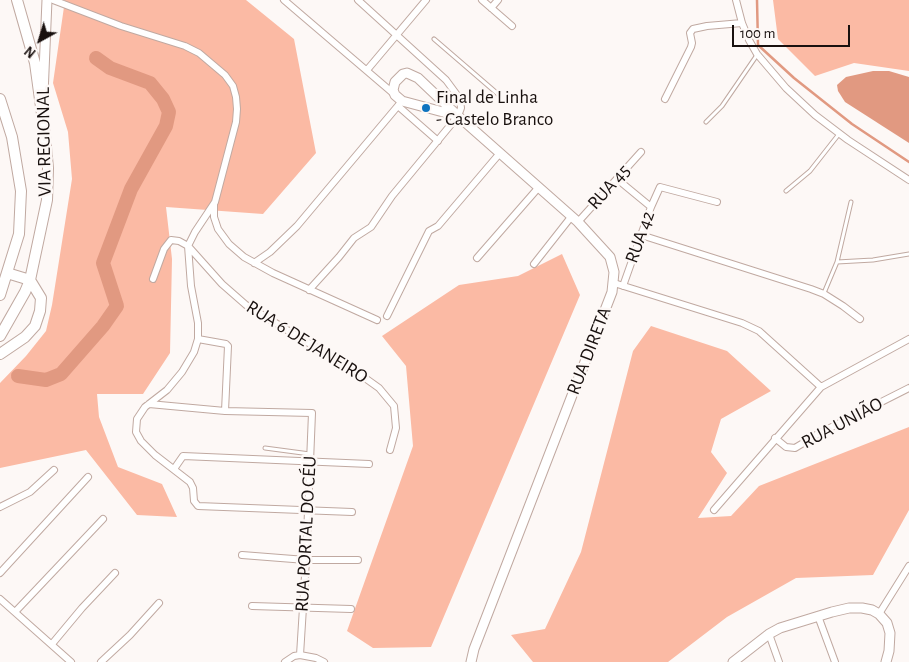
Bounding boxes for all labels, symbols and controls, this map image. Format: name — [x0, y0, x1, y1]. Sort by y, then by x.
north arrow — [15, 15, 65, 65]
scale bar — [734, 15, 852, 47]
text: 100 m — [740, 26, 775, 41]
text: N — [22, 43, 39, 60]
place label: Final de Linha - Castelo Branco — [436, 86, 553, 130]
street label: VIA REGIONAL — [32, 87, 56, 197]
marker: Final de Linha - Castelo Branco — [420, 102, 432, 114]
street label: RUA 45 — [583, 160, 635, 214]
street label: RUA 42 — [620, 208, 660, 266]
street label: RUA 6 DE JANEIRO — [242, 296, 372, 388]
street label: RUA DIRETA — [562, 304, 616, 398]
street label: RUA UNIÃO — [798, 392, 886, 454]
street label: RUA PORTAL DO CÉU — [291, 455, 321, 613]

